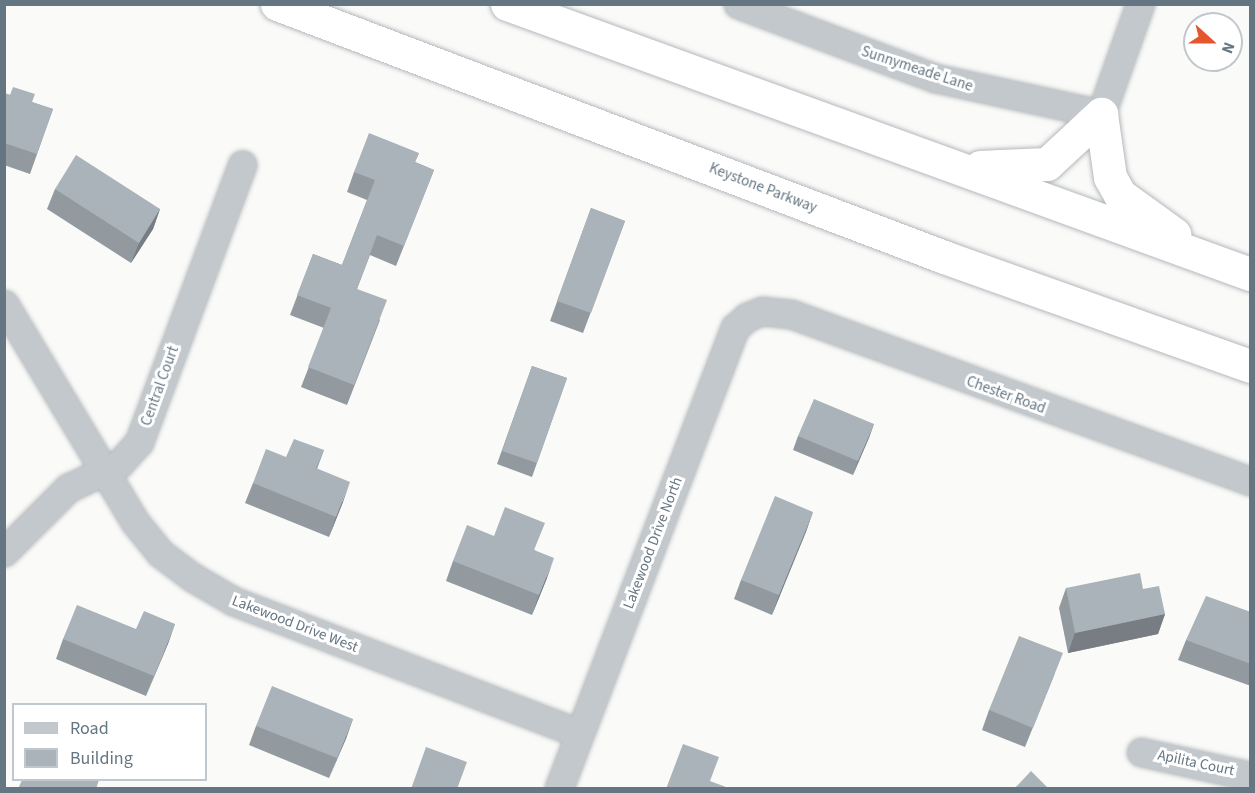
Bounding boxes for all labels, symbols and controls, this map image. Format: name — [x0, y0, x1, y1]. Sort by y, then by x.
north arrow — [1183, 12, 1243, 72]
text: N — [1216, 39, 1240, 57]
street label: Sunnymeade Lane — [859, 43, 975, 95]
street label: Keystone Parkway — [707, 159, 819, 217]
street label: Central Court — [137, 344, 183, 428]
street label: Chester Road — [964, 372, 1048, 418]
street label: Lakewood Drive North — [620, 475, 686, 611]
street label: Lakewood Drive West — [229, 592, 361, 656]
legend — [12, 703, 207, 781]
text: Road — [70, 716, 109, 741]
text: Building — [70, 746, 133, 771]
street label: Apilita Court — [1156, 746, 1236, 780]

